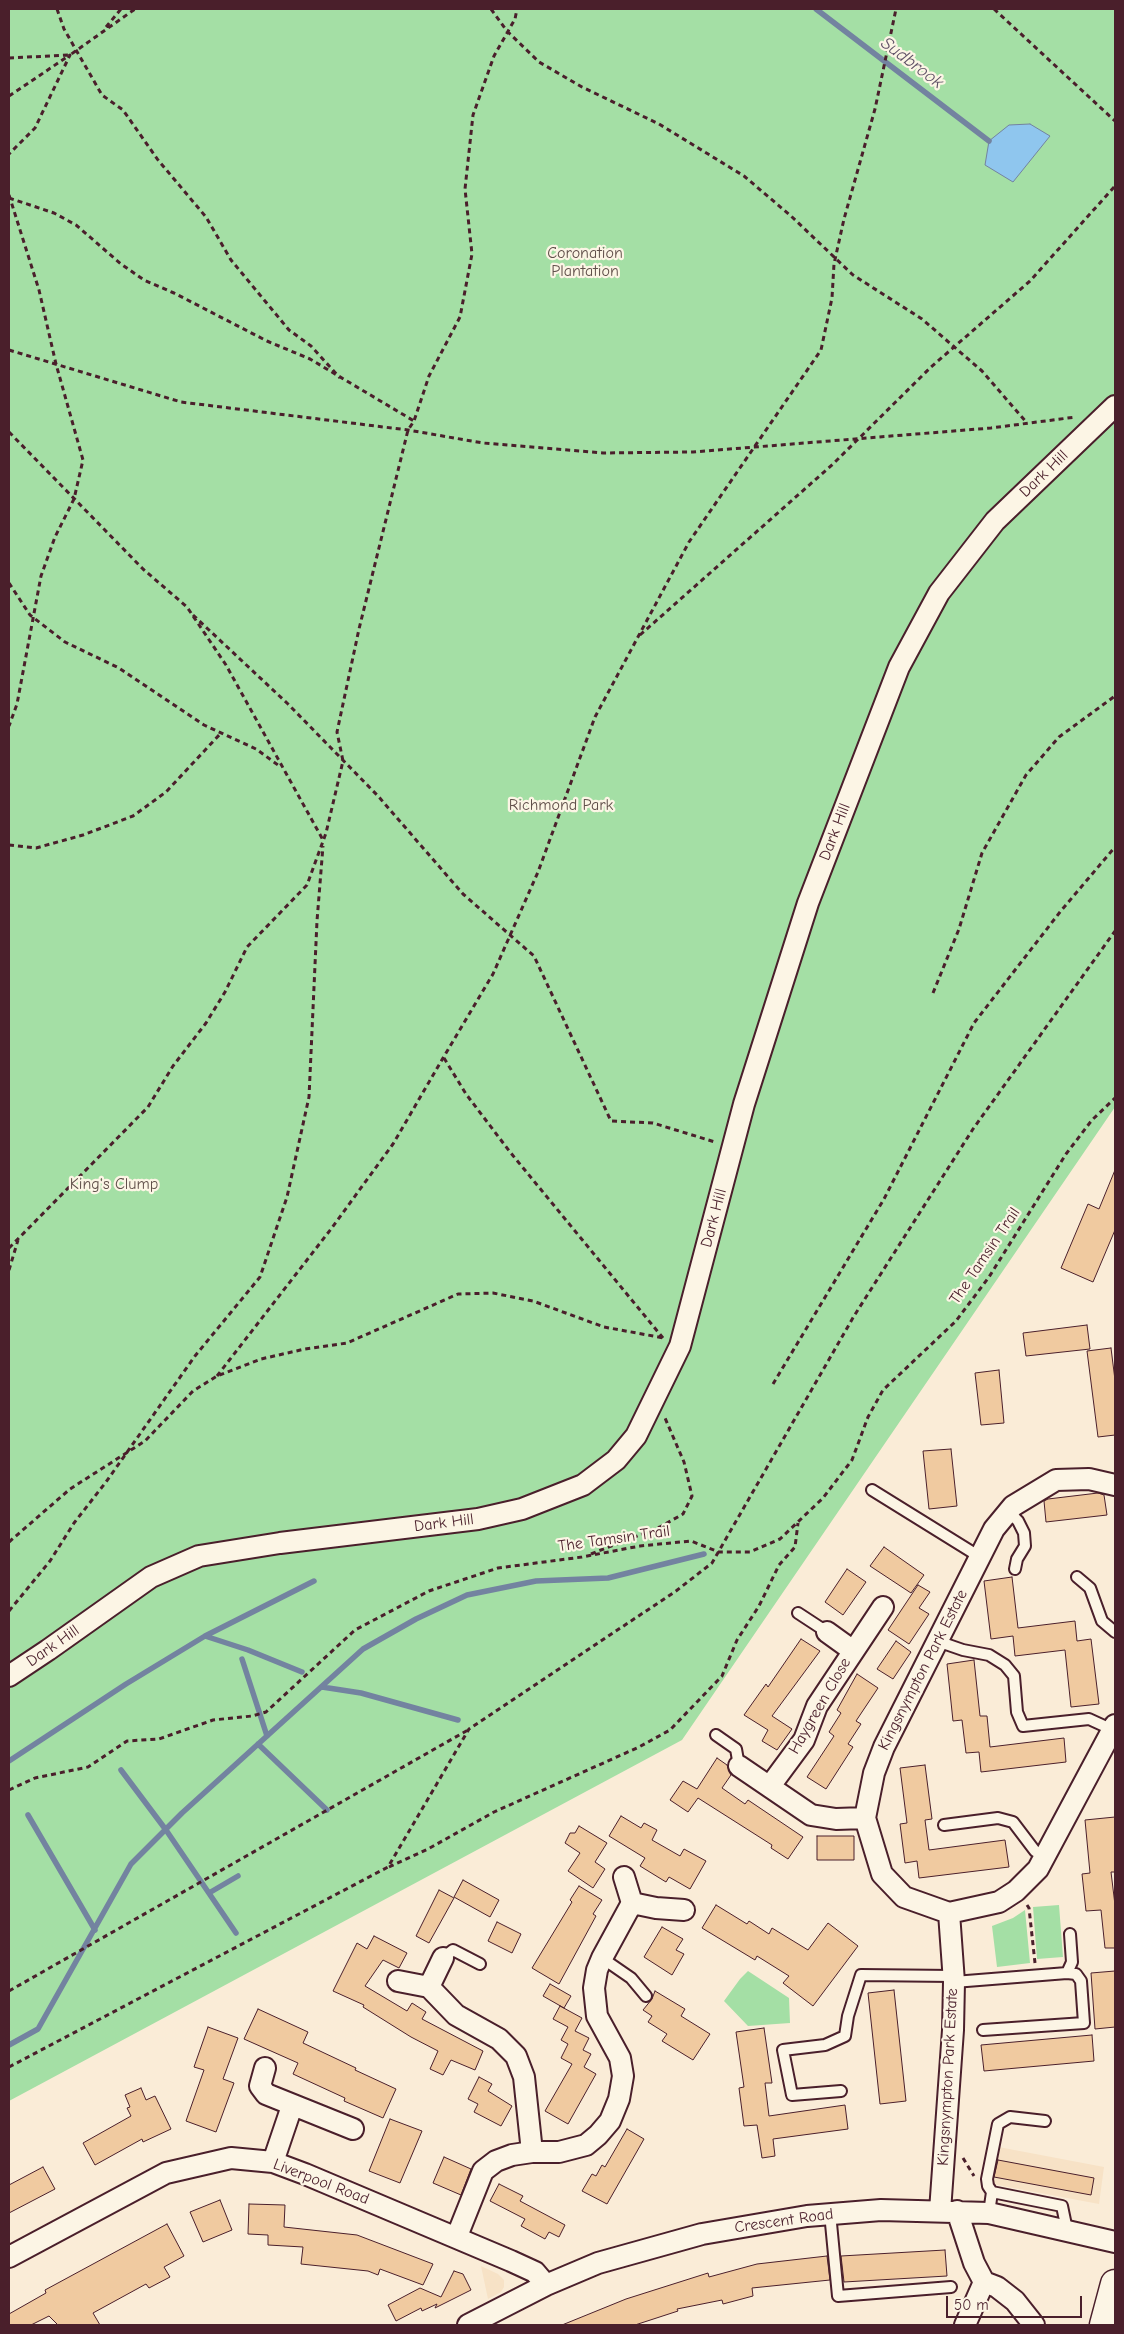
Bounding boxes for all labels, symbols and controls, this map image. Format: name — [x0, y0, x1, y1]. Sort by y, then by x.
water label: Sudbrook — [876, 32, 948, 94]
park label: Coronation Plantation — [547, 243, 623, 281]
street label: Dark Hill — [1016, 446, 1072, 502]
park label: Richmond Park — [509, 795, 613, 815]
street label: Dark Hill — [815, 801, 855, 863]
park label: King's Clump — [70, 1174, 158, 1194]
street label: Dark Hill — [697, 1187, 731, 1249]
street label: The Tamsin Trail — [945, 1204, 1025, 1308]
street label: Dark Hill — [413, 1510, 475, 1536]
street label: The Tamsin Trail — [557, 1522, 671, 1556]
street label: Kingsnympton Park Estate — [874, 1586, 972, 1754]
street label: Dark Hill — [23, 1621, 83, 1671]
street label: Haygreen Close — [785, 1655, 855, 1757]
street label: Kingsnympton Park Estate — [934, 1988, 962, 2166]
street label: Liverpool Road — [270, 2155, 372, 2209]
street label: Crescent Road — [733, 2205, 835, 2237]
scale bar — [949, 2286, 1085, 2318]
text: 50 m — [954, 2296, 989, 2314]

